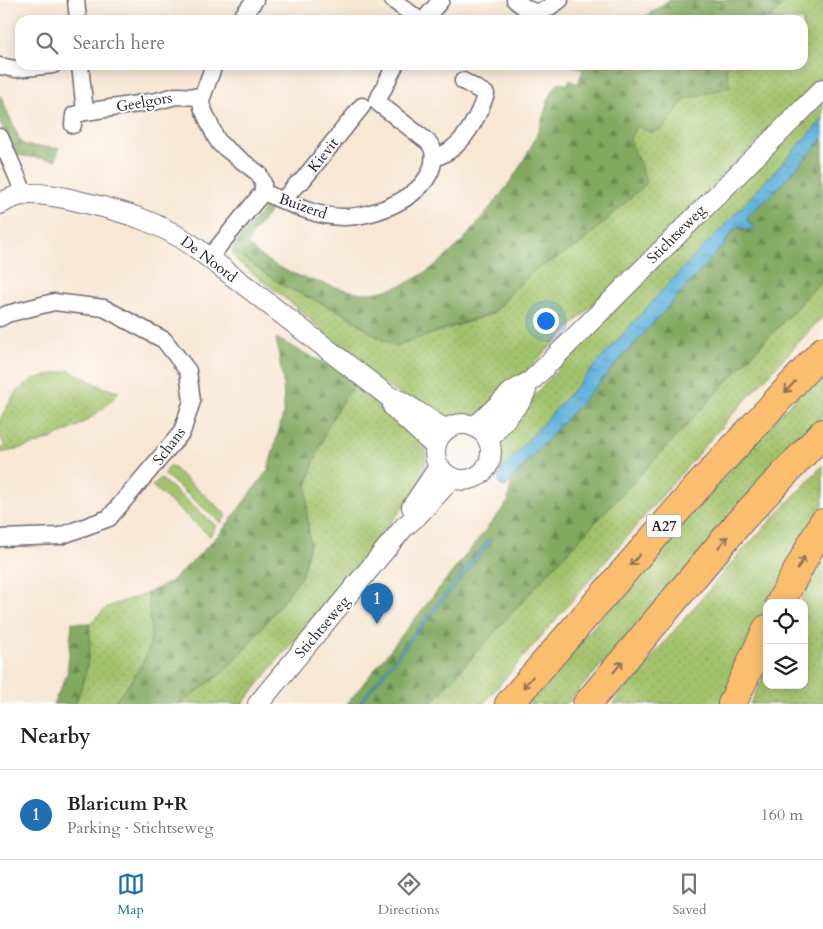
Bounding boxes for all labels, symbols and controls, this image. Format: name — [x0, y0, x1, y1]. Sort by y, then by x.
search box — [15, 15, 808, 70]
icon: search — [33, 29, 61, 57]
text: Search here — [73, 30, 165, 56]
street label: Geelgors — [115, 87, 173, 117]
street label: Kievit — [303, 133, 343, 176]
street label: Buizerd — [276, 188, 330, 224]
street label: Stichtseweg — [642, 200, 710, 268]
street label: De Noord — [177, 231, 241, 287]
your location — [533, 308, 559, 334]
one-way arrow — [784, 381, 796, 393]
street label: Schans — [148, 423, 190, 469]
road number: A27 — [646, 514, 682, 538]
one-way arrow — [717, 536, 728, 549]
one-way arrow — [629, 553, 640, 566]
one-way arrow — [797, 556, 806, 571]
pin: 1 — [361, 583, 393, 624]
street label: Stichtseweg — [290, 591, 354, 662]
map controls — [763, 599, 808, 689]
button: locate — [763, 599, 808, 644]
button: layers — [763, 644, 808, 689]
one-way arrow — [613, 660, 624, 673]
one-way arrow — [522, 676, 534, 689]
text: Nearby — [20, 722, 91, 751]
text: Blaricum P+R — [67, 791, 188, 817]
text: 1 — [32, 804, 40, 826]
text: 160 m — [761, 804, 803, 826]
text: Parking · Stichtseweg — [67, 817, 213, 839]
tab: Map — [117, 870, 145, 919]
tab: Directions — [378, 870, 439, 919]
tab: Saved — [672, 870, 706, 919]

